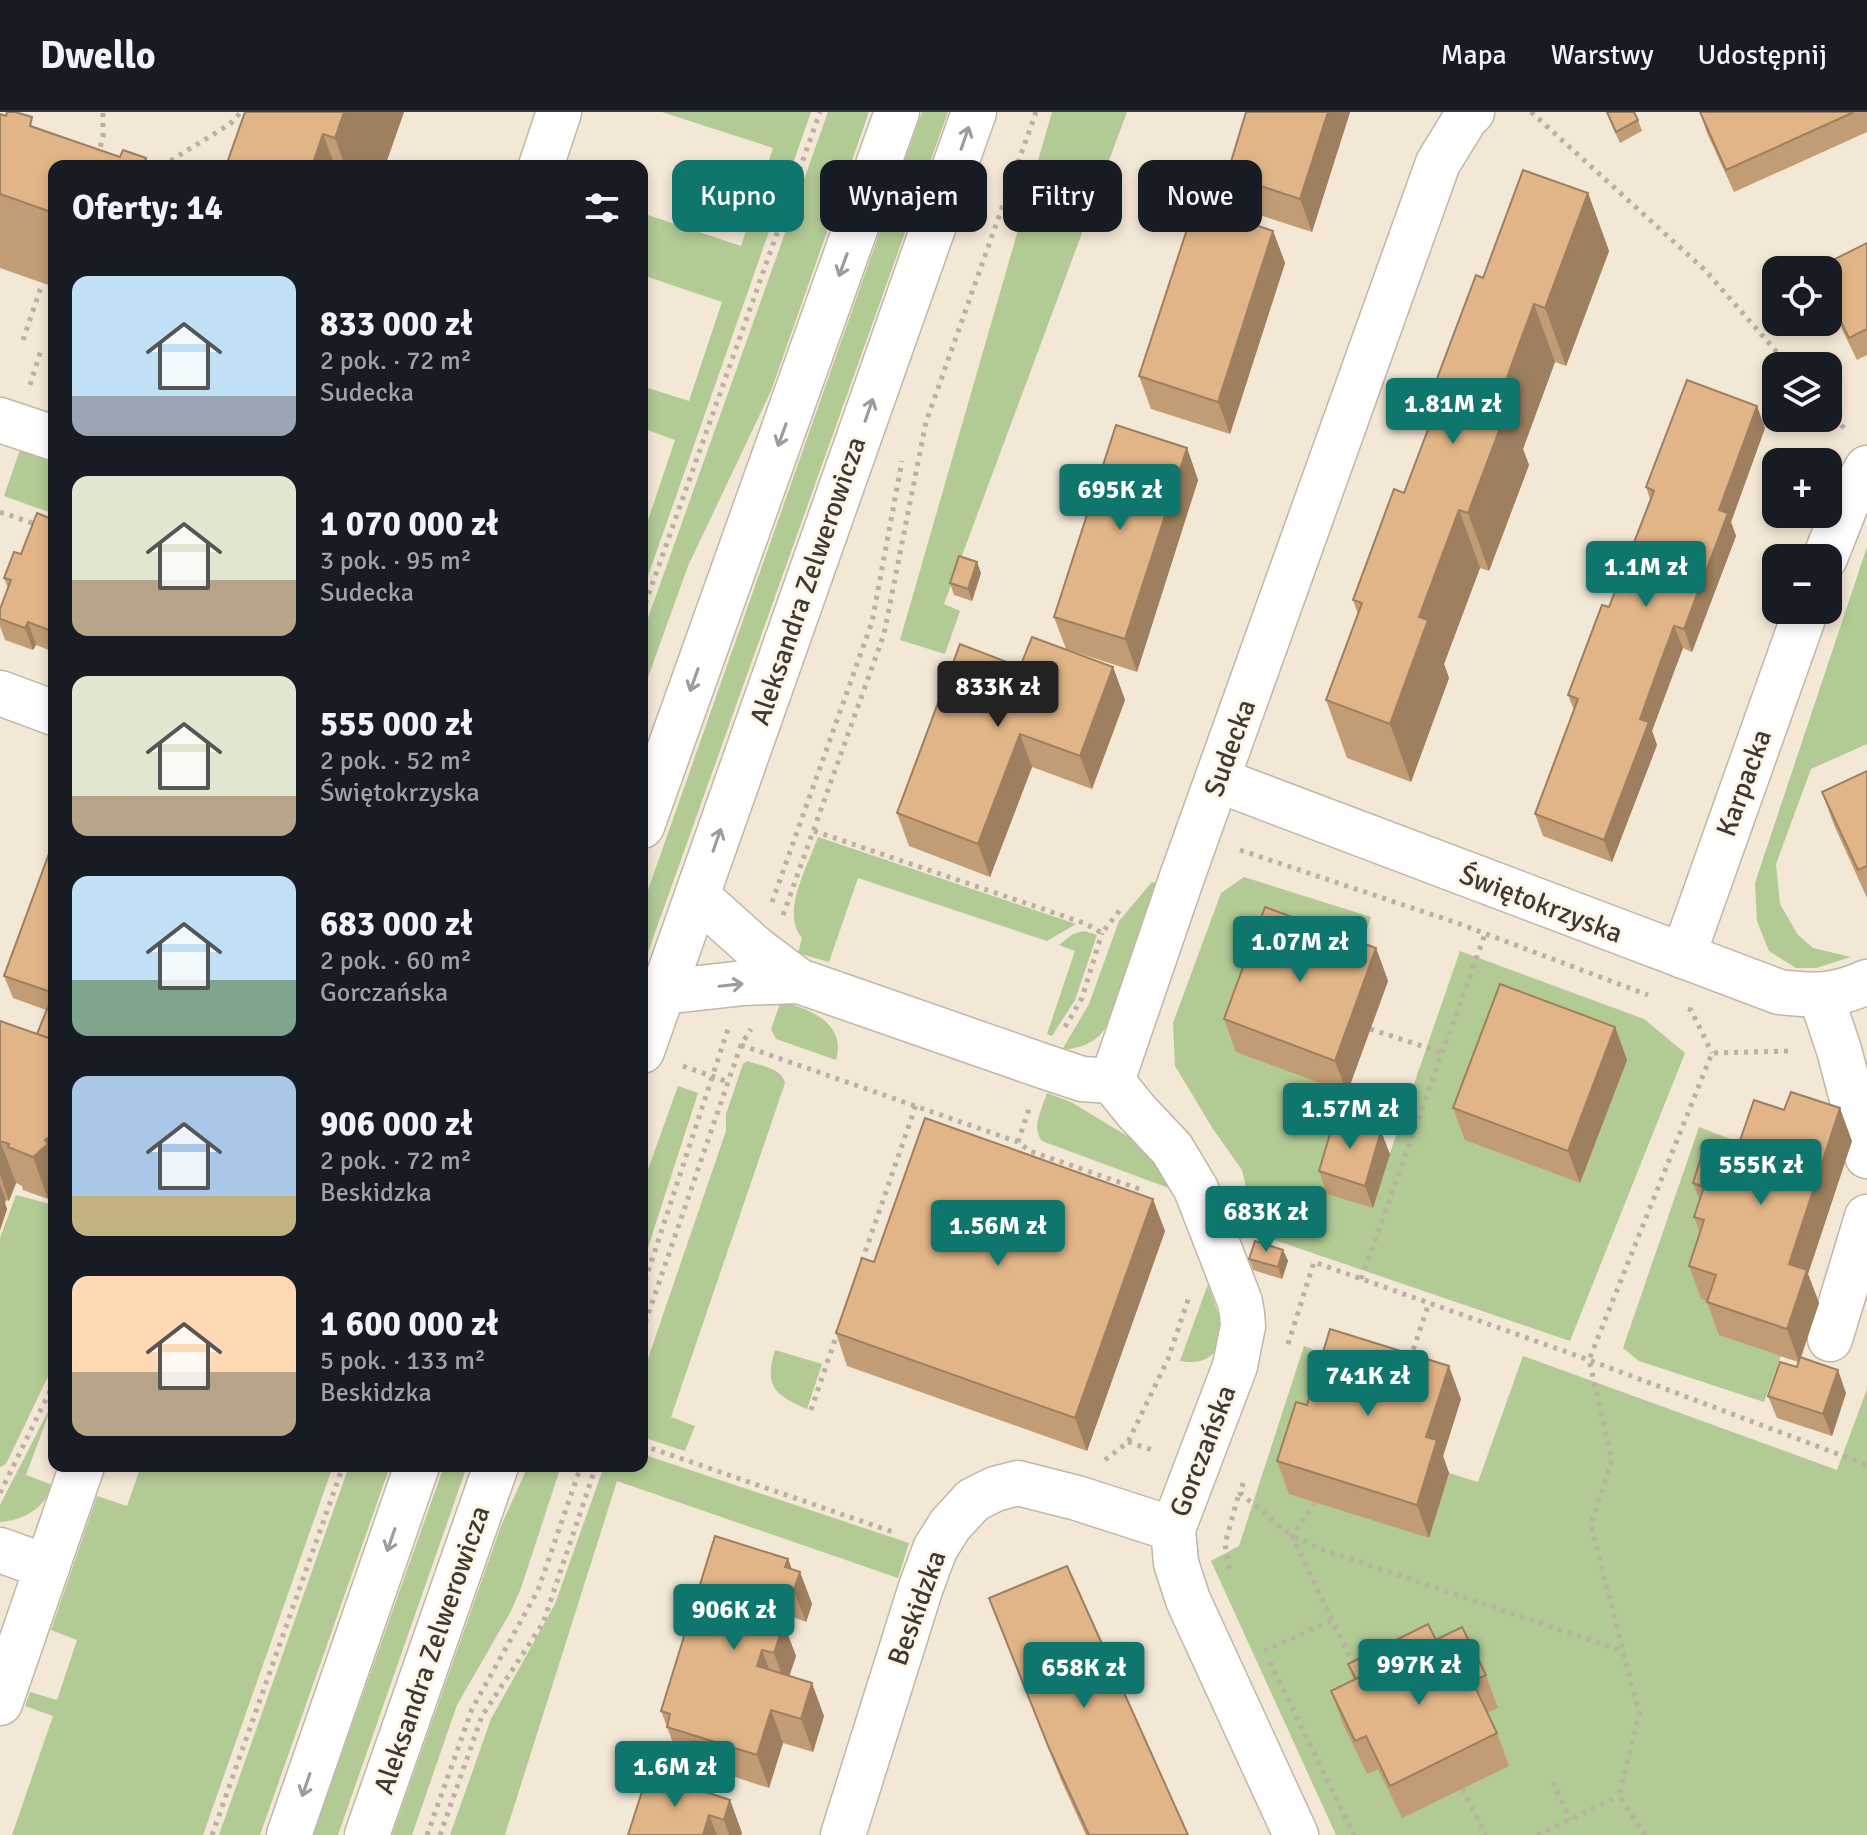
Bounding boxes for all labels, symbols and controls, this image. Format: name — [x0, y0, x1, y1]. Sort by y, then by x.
text: Dwello — [40, 32, 156, 79]
text: Mapa — [1441, 38, 1507, 72]
text: Warstwy — [1551, 38, 1654, 72]
text: Udostępnij — [1698, 38, 1827, 72]
one-way arrow — [959, 126, 973, 151]
chip: Kupno — [672, 160, 804, 232]
chip: Wynajem — [820, 160, 987, 232]
chip: Filtry — [1003, 160, 1122, 232]
chip: Nowe — [1138, 160, 1262, 232]
icon: filters — [580, 186, 624, 230]
text: Oferty: 14 — [72, 187, 223, 229]
one-way arrow — [834, 252, 849, 277]
map controls — [1762, 256, 1842, 624]
button: locate — [1762, 256, 1842, 336]
text: 833 000 zł — [320, 303, 473, 345]
icon: home — [136, 308, 232, 404]
text: 2 pok. · 72 m² — [320, 345, 472, 377]
button: layers — [1762, 352, 1842, 432]
text: Sudecka — [320, 377, 414, 409]
pin: 1.81M zł — [1370, 378, 1536, 446]
text: 1.81M zł — [1404, 388, 1502, 420]
one-way arrow — [863, 398, 877, 422]
one-way arrow — [773, 422, 788, 447]
street label: Aleksandra Zelwerowicza — [743, 432, 873, 730]
button: + — [1762, 448, 1842, 528]
pin: 695K zł — [1046, 464, 1194, 532]
text: 695K zł — [1077, 474, 1163, 506]
text: 1 070 000 zł — [320, 503, 499, 545]
icon: home — [136, 508, 232, 604]
pin: 1.1M zł — [1572, 541, 1720, 609]
button: − — [1762, 544, 1842, 624]
text: 3 pok. · 95 m² — [320, 545, 472, 577]
text: 1.1M zł — [1604, 551, 1688, 583]
text: Sudecka — [320, 577, 414, 609]
pin: 833K zł — [924, 661, 1072, 729]
one-way arrow — [686, 667, 701, 692]
text: 833K zł — [955, 671, 1041, 703]
street label: Sudecka — [1197, 695, 1263, 801]
text: 555 000 zł — [320, 703, 473, 745]
icon: home — [136, 708, 232, 804]
street label: Karpacka — [1709, 725, 1779, 841]
text: 2 pok. · 52 m² — [320, 745, 472, 777]
text: Świętokrzyska — [320, 777, 480, 809]
one-way arrow — [711, 828, 725, 852]
street label: Świętokrzyska — [1455, 857, 1627, 951]
text: 683 000 zł — [320, 903, 473, 945]
icon: home — [136, 908, 232, 1004]
pin: 1.07M zł — [1217, 916, 1383, 984]
text: 1.07M zł — [1251, 926, 1349, 958]
text: 2 pok. · 60 m² — [320, 945, 472, 977]
text: Gorczańska — [320, 977, 448, 1009]
one-way arrow — [717, 977, 744, 992]
pin: 1.57M zł — [1267, 1083, 1433, 1151]
text: 1.57M zł — [1301, 1093, 1399, 1125]
text: 906 000 zł — [320, 1103, 473, 1145]
icon: home — [136, 1108, 232, 1204]
pin: 555K zł — [1687, 1139, 1835, 1207]
text: 2 pok. · 72 m² — [320, 1145, 472, 1177]
text: 555K zł — [1718, 1149, 1804, 1181]
text: Beskidzka — [320, 1177, 432, 1209]
pin: 683K zł — [1192, 1186, 1340, 1254]
text: 683K zł — [1223, 1196, 1309, 1228]
pin: 1.56M zł — [915, 1200, 1081, 1268]
text: 1.56M zł — [949, 1210, 1047, 1242]
text: 1 600 000 zł — [320, 1303, 499, 1345]
icon: home — [136, 1308, 232, 1404]
text: 5 pok. · 133 m² — [320, 1345, 486, 1377]
pin: 741K zł — [1294, 1350, 1442, 1418]
text: 741K zł — [1325, 1360, 1411, 1392]
text: Beskidzka — [320, 1377, 432, 1409]
street label: Gorczańska — [1162, 1380, 1244, 1522]
street label: Aleksandra Zelwerowicza — [367, 1501, 497, 1799]
one-way arrow — [383, 1527, 397, 1551]
street label: Beskidzka — [880, 1546, 954, 1670]
pin: 906K zł — [660, 1584, 808, 1652]
text: 906K zł — [691, 1594, 777, 1626]
pin: 997K zł — [1345, 1639, 1493, 1707]
pin: 658K zł — [1010, 1642, 1158, 1710]
text: 997K zł — [1376, 1649, 1462, 1681]
text: 658K zł — [1041, 1652, 1127, 1684]
pin: 1.6M zł — [601, 1741, 749, 1809]
text: 1.6M zł — [633, 1751, 717, 1783]
one-way arrow — [297, 1773, 312, 1798]

